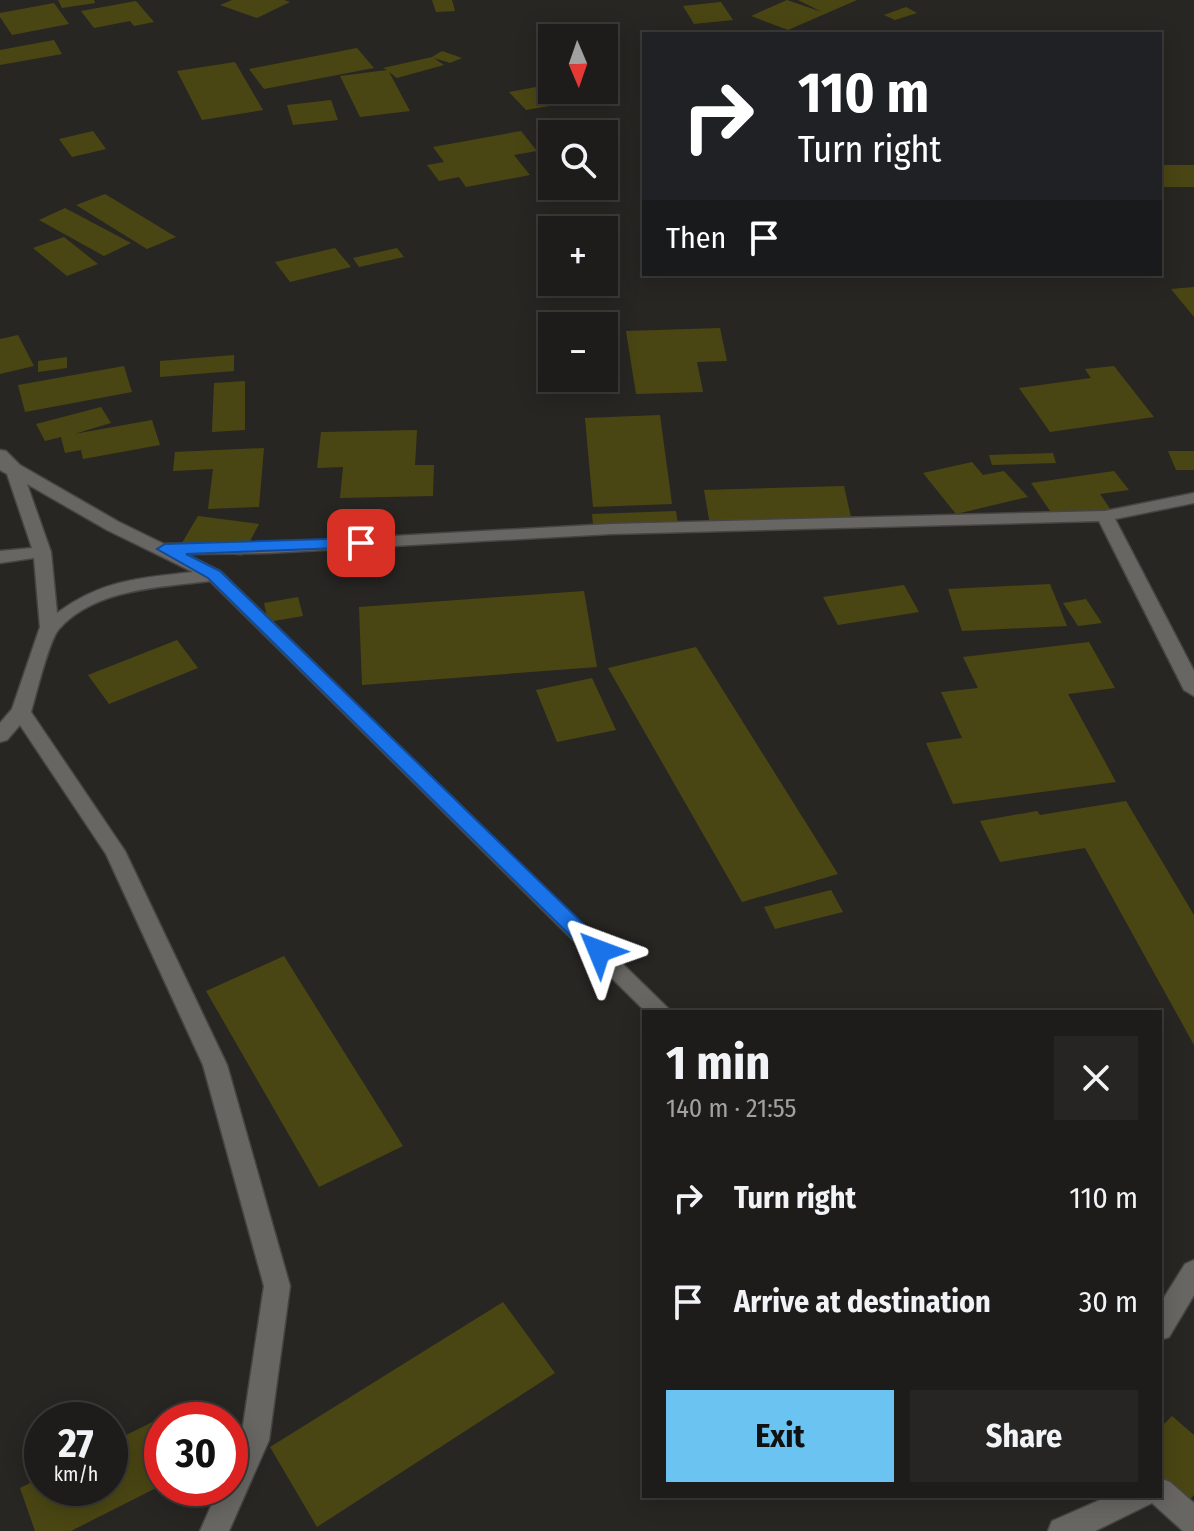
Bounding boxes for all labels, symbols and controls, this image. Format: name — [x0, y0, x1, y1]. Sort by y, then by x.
north arrow — [538, 24, 618, 104]
map controls — [538, 24, 618, 392]
text: 110 m — [798, 60, 929, 127]
icon: right — [666, 64, 770, 168]
button: search — [538, 120, 618, 200]
text: Turn right — [798, 128, 941, 172]
button: + — [538, 216, 618, 296]
icon: arrive — [742, 216, 786, 260]
text: Then — [666, 220, 726, 256]
button: − — [538, 312, 618, 392]
pin — [327, 509, 395, 577]
icon: arrive — [339, 521, 383, 565]
position arrow — [557, 909, 641, 993]
text: 1 min — [666, 1034, 771, 1092]
button: close — [1054, 1036, 1138, 1120]
text: 140 m · 21:55 — [666, 1093, 797, 1124]
icon: right — [666, 1176, 710, 1220]
text: Turn right — [734, 1180, 856, 1216]
text: 110 m — [1069, 1180, 1138, 1216]
icon: arrive — [666, 1280, 710, 1324]
text: Arrive at destination — [734, 1284, 991, 1320]
text: 30 m — [1079, 1284, 1138, 1320]
button: Exit — [666, 1390, 894, 1482]
button: Share — [910, 1390, 1138, 1482]
speed limit sign: 30 — [144, 1402, 248, 1506]
text: 27 — [58, 1420, 94, 1468]
text: km/h — [54, 1462, 98, 1486]

